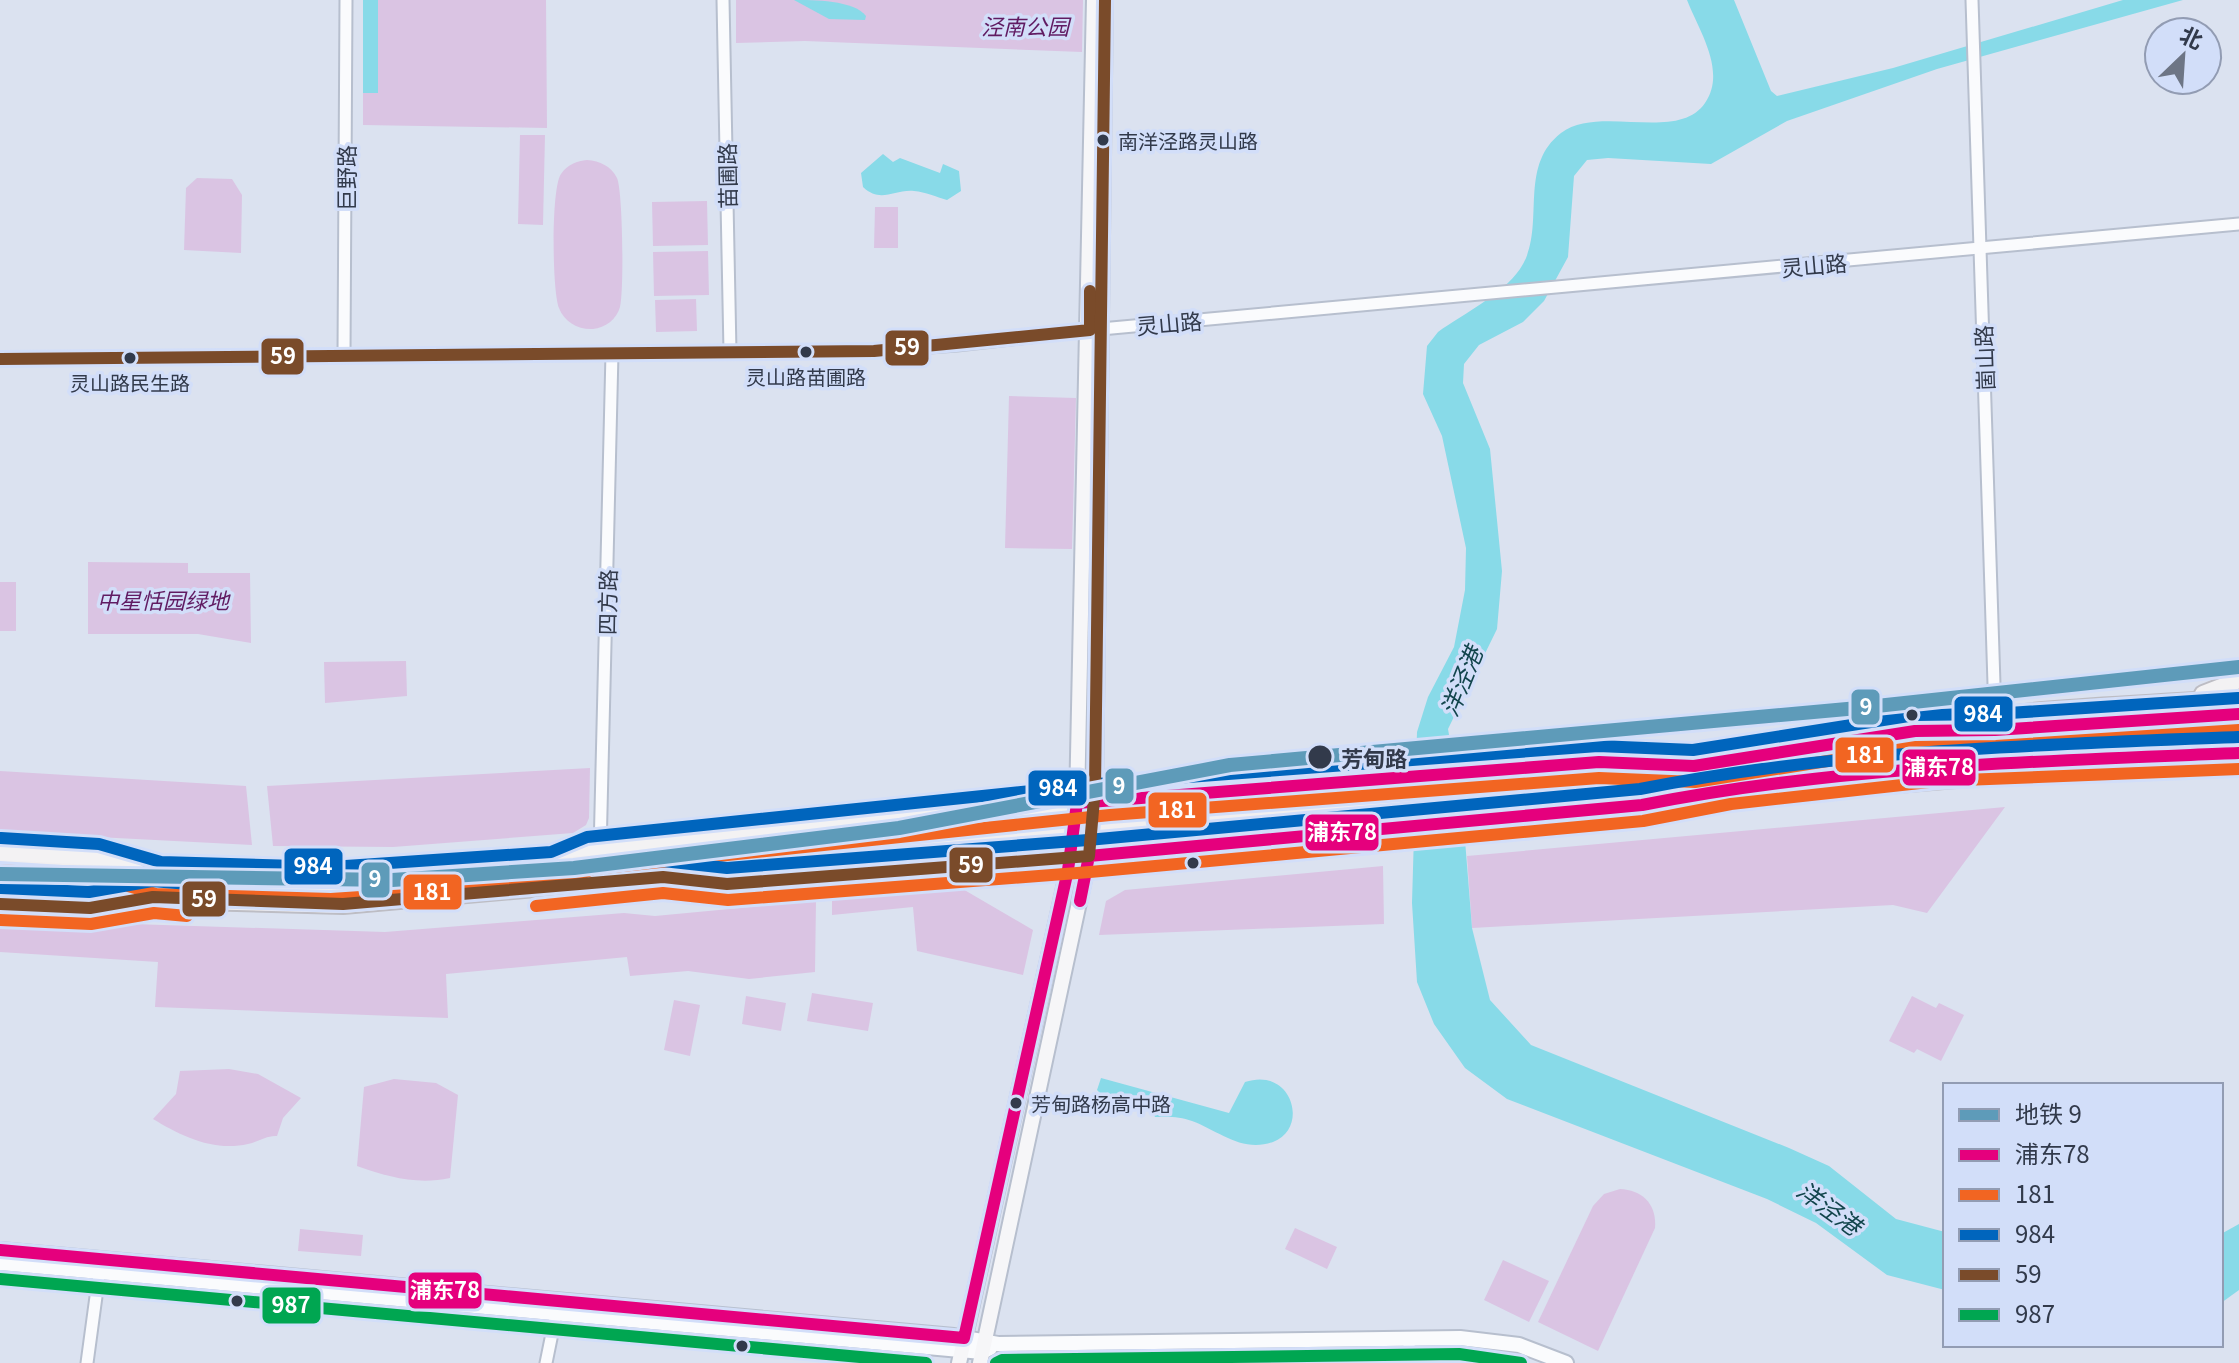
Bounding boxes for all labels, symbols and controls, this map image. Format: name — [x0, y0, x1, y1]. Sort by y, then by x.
park label: 泾南公园 — [981, 9, 1072, 41]
north arrow — [2143, 16, 2223, 96]
text: 北 — [2176, 17, 2209, 55]
place label: 南洋泾路灵山路 — [1118, 126, 1258, 155]
marker: 南洋泾路灵山路 — [1095, 132, 1111, 148]
street label: 苗圃路 — [709, 143, 743, 209]
street label: 巨野路 — [329, 145, 361, 211]
street label: 灵山路 — [1780, 245, 1848, 283]
street label: 灵山路 — [1135, 303, 1203, 341]
street label: 崮山路 — [1966, 324, 2000, 392]
line badge: 59 — [884, 329, 930, 367]
text: 59 — [894, 329, 920, 361]
line badge: 59 — [260, 337, 305, 376]
text: 59 — [270, 338, 296, 370]
marker: 灵山路苗圃路 — [798, 344, 814, 360]
marker: 灵山路民生路 — [122, 350, 138, 366]
place label: 灵山路苗圃路 — [746, 362, 866, 391]
place label: 灵山路民生路 — [70, 368, 190, 397]
street label: 四方路 — [589, 569, 623, 635]
park label: 中星恬园绿地 — [97, 583, 231, 615]
water label: 洋泾港 — [1430, 638, 1491, 721]
line badge: 9 — [1850, 688, 1881, 726]
text: 9 — [1860, 689, 1872, 721]
line badge: 984 — [1953, 695, 2014, 733]
text: 984 — [1964, 696, 2002, 728]
unlabelled marker — [1904, 707, 1920, 723]
line badge: 181 — [1834, 736, 1895, 774]
text: 181 — [1846, 737, 1884, 769]
place label: 芳甸路 — [1341, 741, 1407, 773]
marker: 芳甸路 — [1306, 743, 1334, 771]
line badge: 浦东78 — [1901, 748, 1977, 787]
text: 浦东78 — [1904, 749, 1974, 781]
line badge: 9 — [1104, 767, 1135, 805]
text: 9 — [1113, 768, 1125, 800]
line badge: 984 — [1027, 769, 1088, 807]
text: 984 — [1039, 770, 1077, 802]
line badge: 181 — [1147, 791, 1208, 829]
text: 181 — [1158, 792, 1196, 824]
line badge: 浦东78 — [1304, 813, 1380, 852]
text: 浦东78 — [1307, 814, 1377, 846]
line badge: 59 — [948, 846, 994, 884]
line badge: 984 — [283, 847, 344, 886]
text: 59 — [958, 847, 984, 879]
text: 984 — [294, 848, 332, 880]
unlabelled marker — [1185, 855, 1201, 871]
line badge: 9 — [360, 861, 391, 899]
text: 9 — [369, 861, 381, 893]
line badge: 181 — [402, 873, 463, 911]
text: 181 — [413, 874, 451, 906]
line badge: 59 — [181, 880, 227, 918]
text: 59 — [191, 881, 217, 913]
legend — [1943, 1083, 2223, 1347]
place label: 芳甸路杨高中路 — [1031, 1089, 1171, 1118]
marker: 芳甸路杨高中路 — [1008, 1095, 1024, 1111]
text: 地铁 9 — [2015, 1095, 2082, 1130]
text: 浦东78 — [2015, 1135, 2090, 1170]
water label: 洋泾港 — [1791, 1172, 1872, 1244]
text: 181 — [2015, 1175, 2055, 1210]
text: 984 — [2015, 1215, 2055, 1250]
text: 59 — [2015, 1255, 2042, 1290]
line badge: 浦东78 — [407, 1271, 483, 1310]
text: 浦东78 — [410, 1272, 480, 1304]
line badge: 987 — [261, 1286, 322, 1325]
text: 987 — [272, 1287, 310, 1319]
unlabelled marker — [229, 1293, 245, 1309]
text: 987 — [2015, 1295, 2055, 1330]
unlabelled marker — [734, 1338, 750, 1354]

